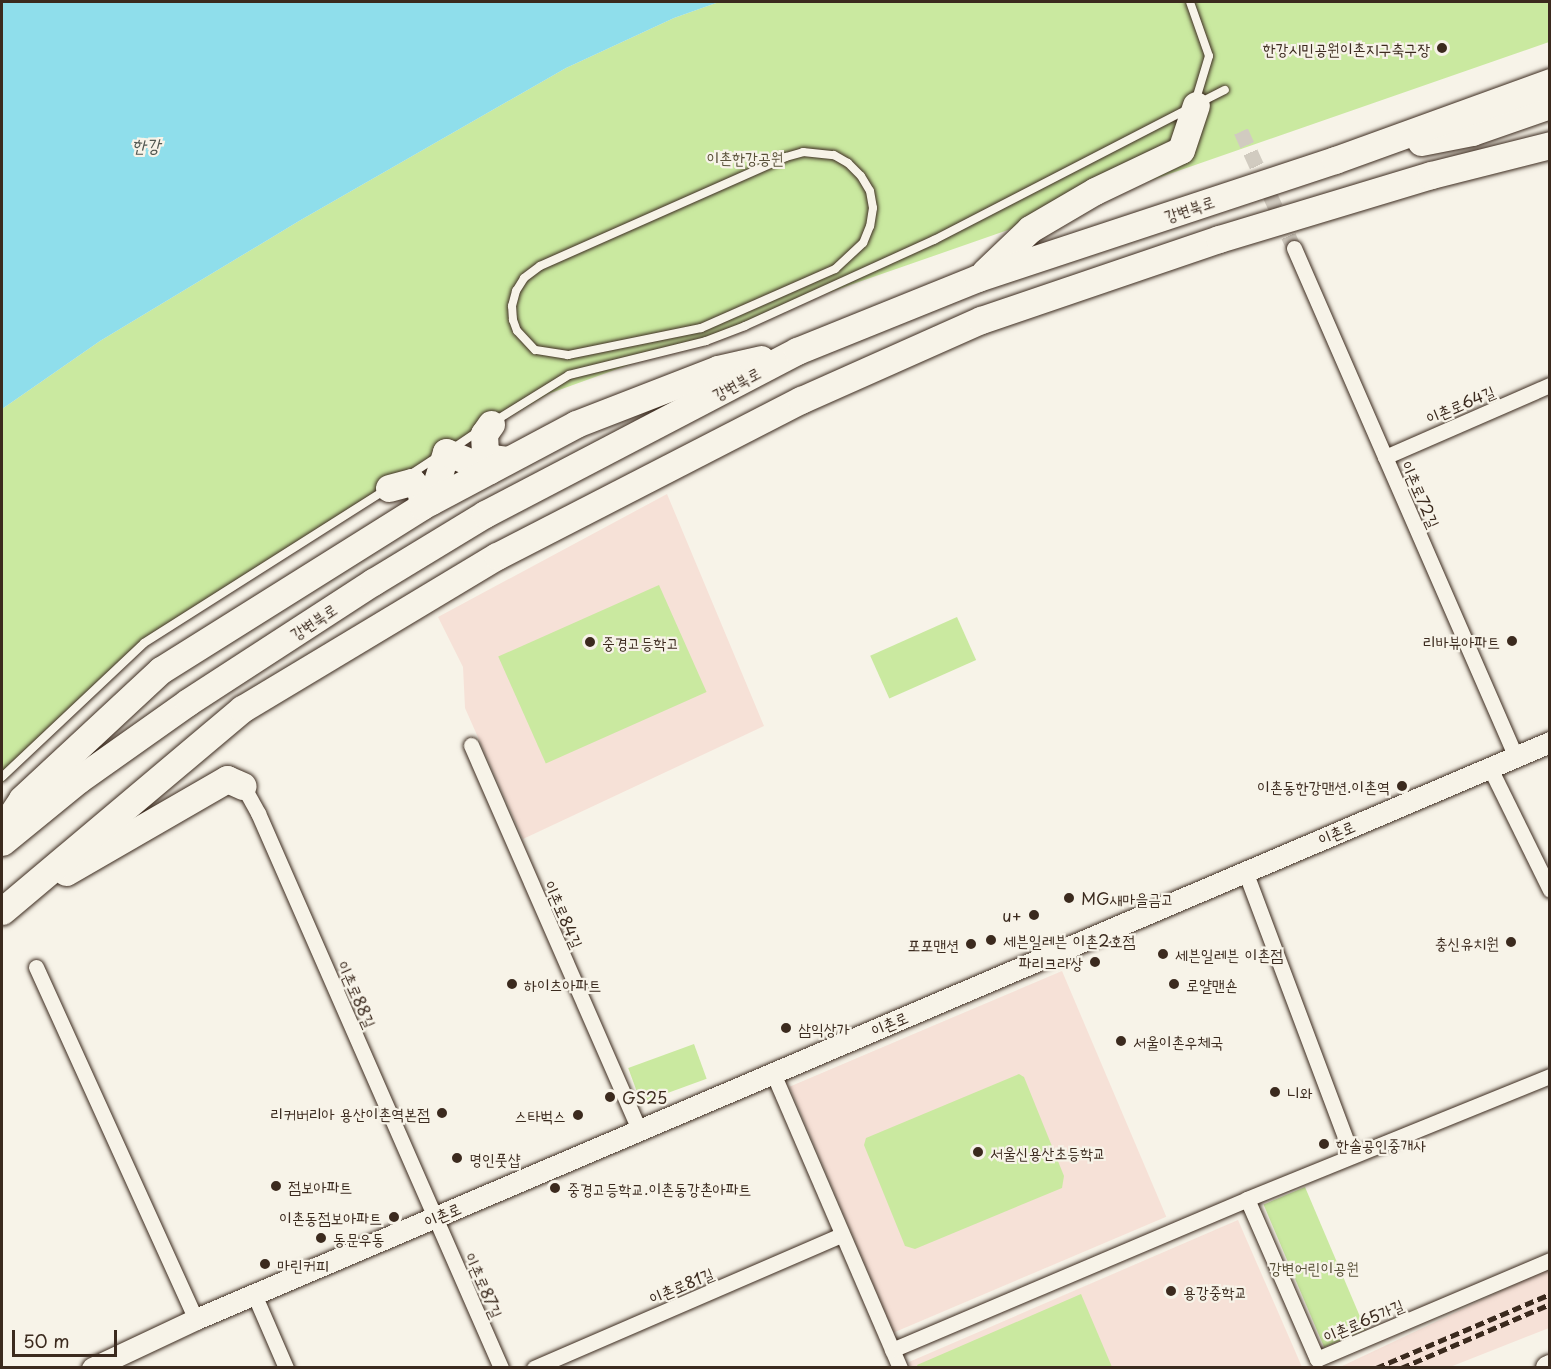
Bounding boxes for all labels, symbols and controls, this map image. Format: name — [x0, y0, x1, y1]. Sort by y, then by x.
place label: 한강시민공원이촌지구축구장 — [1263, 38, 1430, 58]
marker: 한강시민공원이촌지구축구장 — [1435, 41, 1449, 55]
water label: 한강 — [132, 134, 160, 156]
park label: 이촌한강공원 — [706, 147, 784, 167]
street label: 강변북로 — [1162, 191, 1216, 225]
street label: 강변북로 — [709, 362, 763, 404]
street label: 이촌로64길 — [1423, 381, 1497, 427]
street label: 이촌로72길 — [1398, 457, 1444, 531]
street label: 강변북로 — [286, 599, 340, 643]
place label: 리바뷰아파트 — [1423, 631, 1500, 651]
place label: 중경고등학고 — [602, 632, 679, 652]
marker: 리바뷰아파트 — [1505, 634, 1519, 648]
marker: 중경고등학고 — [583, 635, 597, 649]
place label: 이촌동한강맨션.이촌역 — [1257, 776, 1390, 796]
marker: 이촌동한강맨션.이촌역 — [1395, 779, 1409, 793]
street label: 이촌로 — [1314, 816, 1358, 848]
street label: 이촌로84길 — [541, 877, 587, 951]
place label: MG새마을금고 — [1081, 888, 1174, 908]
marker: MG새마을금고 — [1062, 891, 1076, 905]
place label: u+ — [1002, 905, 1022, 925]
marker: u+ — [1027, 908, 1041, 922]
place label: 세븐일레븐 이촌2호점 — [1003, 930, 1135, 950]
place label: 충신유치원 — [1435, 932, 1499, 952]
marker: 세븐일레븐 이촌2호점 — [984, 933, 998, 947]
place label: 포포맨션 — [908, 934, 959, 954]
marker: 충신유치원 — [1504, 935, 1518, 949]
marker: 포포맨션 — [964, 937, 978, 951]
place label: 세븐일레븐 이촌점 — [1175, 944, 1283, 964]
marker: 세븐일레븐 이촌점 — [1156, 947, 1170, 961]
place label: 파리크라상 — [1019, 952, 1083, 972]
marker: 파리크라상 — [1088, 955, 1102, 969]
street label: 이촌로88길 — [334, 957, 380, 1031]
place label: 하이츠아파트 — [524, 974, 601, 994]
place label: 로얄맨숀 — [1186, 974, 1238, 994]
marker: 하이츠아파트 — [505, 977, 519, 991]
marker: 로얄맨숀 — [1167, 977, 1181, 991]
street label: 이촌로 — [867, 1007, 911, 1039]
place label: 삼익상가 — [798, 1018, 850, 1038]
marker: 삼익상가 — [779, 1021, 793, 1035]
place label: 서울이촌우체국 — [1133, 1031, 1223, 1051]
marker: 서울이촌우체국 — [1114, 1034, 1128, 1048]
place label: 니와 — [1287, 1082, 1313, 1102]
marker: 니와 — [1268, 1085, 1282, 1099]
place label: GS25 — [622, 1087, 667, 1107]
marker: GS25 — [603, 1090, 617, 1104]
place label: 리커버리아 용산이촌역본점 — [270, 1103, 430, 1123]
place label: 스타벅스 — [514, 1105, 566, 1125]
marker: 리커버리아 용산이촌역본점 — [435, 1106, 449, 1120]
marker: 스타벅스 — [571, 1108, 585, 1122]
place label: 한솔공인중개사 — [1336, 1134, 1426, 1154]
marker: 한솔공인중개사 — [1317, 1137, 1331, 1151]
place label: 서울신용산초등학교 — [990, 1142, 1106, 1162]
marker: 서울신용산초등학교 — [971, 1145, 985, 1159]
place label: 명인풋샵 — [469, 1148, 520, 1168]
marker: 명인풋샵 — [450, 1151, 464, 1165]
place label: 점보아파트 — [288, 1176, 352, 1196]
place label: 중경고등학교.이촌동강촌아파트 — [567, 1178, 751, 1198]
marker: 점보아파트 — [269, 1179, 283, 1193]
marker: 중경고등학교.이촌동강촌아파트 — [548, 1181, 562, 1195]
street label: 이촌로 — [420, 1198, 464, 1230]
place label: 이촌동점보아파트 — [279, 1207, 382, 1227]
marker: 이촌동점보아파트 — [387, 1210, 401, 1224]
place label: 동문우동 — [333, 1228, 384, 1248]
marker: 동문우동 — [314, 1231, 328, 1245]
street label: 이촌로87길 — [461, 1249, 507, 1321]
place label: 마린커피 — [277, 1254, 328, 1274]
marker: 마린커피 — [258, 1257, 272, 1271]
park label: 강변어린이공원 — [1269, 1257, 1359, 1277]
street label: 이촌로81길 — [646, 1263, 716, 1307]
place label: 용강중학교 — [1183, 1281, 1247, 1301]
marker: 용강중학교 — [1164, 1284, 1178, 1298]
street label: 이촌로65가길 — [1320, 1294, 1406, 1346]
scale bar — [15, 1318, 120, 1356]
text: 50 m — [23, 1327, 70, 1354]

